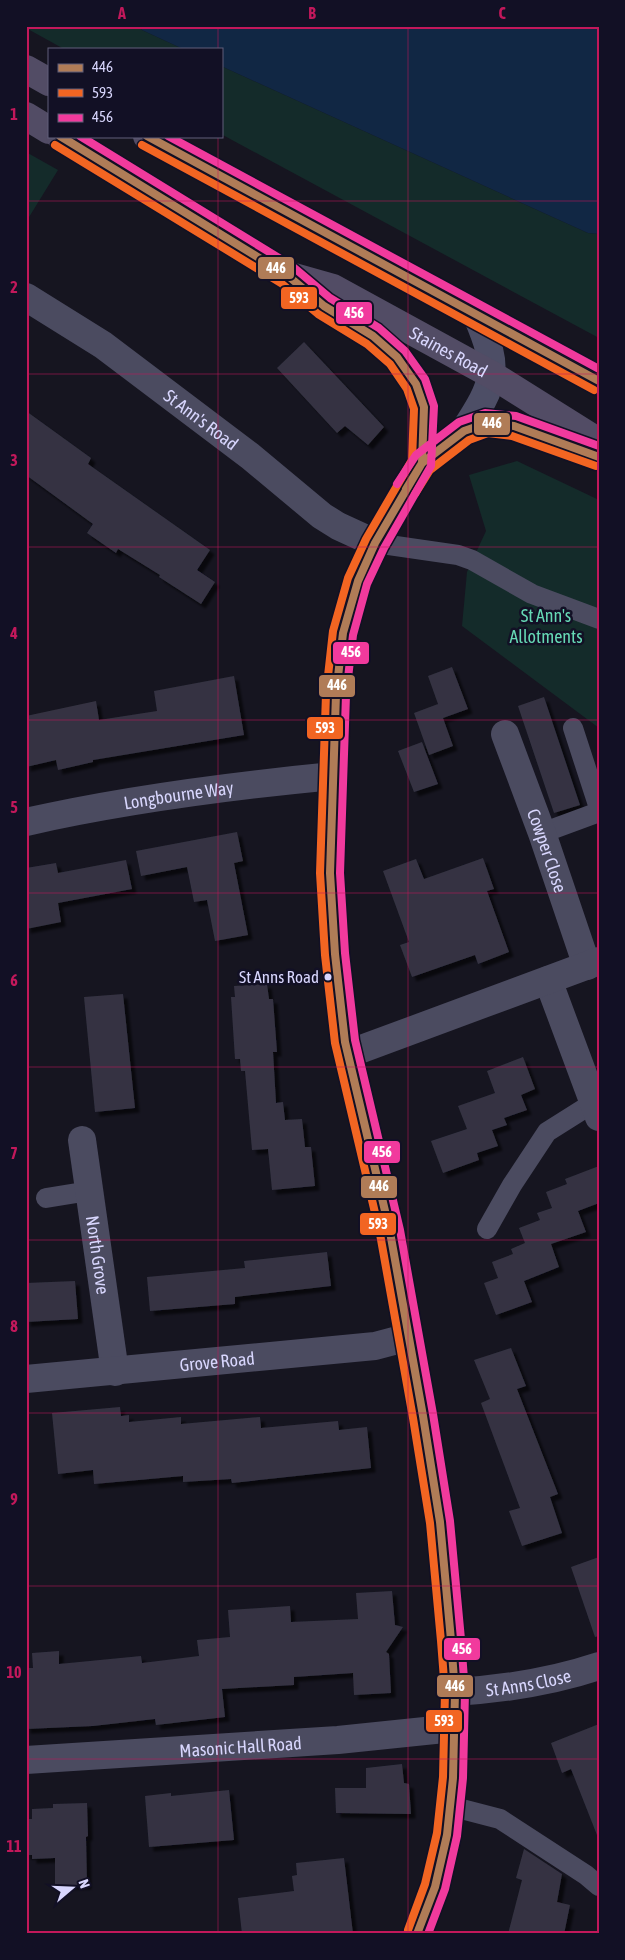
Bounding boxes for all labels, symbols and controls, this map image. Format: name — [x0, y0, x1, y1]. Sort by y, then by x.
text: A — [117, 4, 126, 22]
text: B — [308, 4, 316, 22]
text: C — [498, 4, 506, 22]
legend — [48, 48, 222, 138]
text: 446 — [92, 58, 113, 75]
text: 593 — [92, 84, 113, 101]
text: 1 — [10, 105, 18, 123]
text: 456 — [92, 108, 113, 125]
line badge: 446 — [257, 256, 295, 280]
text: 446 — [265, 260, 286, 276]
text: 2 — [10, 278, 18, 296]
line badge: 593 — [280, 286, 318, 310]
text: 593 — [289, 290, 309, 306]
line badge: 456 — [335, 301, 373, 325]
text: 456 — [343, 305, 364, 321]
street label: Staines Road — [406, 322, 491, 381]
street label: St Ann's Road — [160, 385, 243, 454]
line badge: 446 — [473, 412, 511, 436]
text: 446 — [481, 415, 502, 431]
text: 3 — [10, 451, 18, 469]
park label: St Ann's Allotments — [509, 605, 583, 647]
text: 4 — [9, 624, 18, 642]
line badge: 456 — [332, 641, 370, 665]
text: 456 — [340, 644, 361, 660]
line badge: 446 — [318, 674, 356, 698]
text: 446 — [326, 677, 347, 693]
line badge: 593 — [306, 716, 344, 740]
text: 593 — [315, 720, 335, 736]
street label: Longbourne Way — [122, 776, 235, 813]
text: 5 — [10, 798, 18, 816]
street label: Cowper Close — [523, 806, 572, 895]
place label: St Anns Road — [239, 967, 319, 987]
text: 6 — [10, 971, 18, 989]
marker: St Anns Road — [323, 972, 333, 982]
line badge: 456 — [363, 1140, 401, 1164]
text: 7 — [10, 1144, 18, 1162]
text: 456 — [371, 1144, 392, 1160]
line badge: 446 — [360, 1175, 398, 1199]
text: 446 — [368, 1178, 389, 1194]
line badge: 593 — [359, 1212, 397, 1236]
street label: North Grove — [82, 1214, 114, 1296]
text: 593 — [368, 1216, 388, 1232]
text: 8 — [10, 1317, 18, 1335]
street label: Grove Road — [179, 1347, 256, 1375]
text: 9 — [10, 1490, 18, 1508]
line badge: 456 — [443, 1637, 481, 1661]
text: 456 — [451, 1641, 472, 1657]
text: 10 — [6, 1663, 22, 1681]
street label: St Anns Close — [485, 1664, 573, 1700]
line badge: 446 — [436, 1674, 474, 1698]
text: 446 — [444, 1678, 465, 1694]
line badge: 593 — [425, 1709, 463, 1733]
text: 593 — [434, 1713, 454, 1729]
street label: Masonic Hall Road — [179, 1732, 302, 1761]
text: 11 — [6, 1837, 22, 1855]
north arrow — [48, 1862, 98, 1912]
text: N — [75, 1877, 93, 1890]

